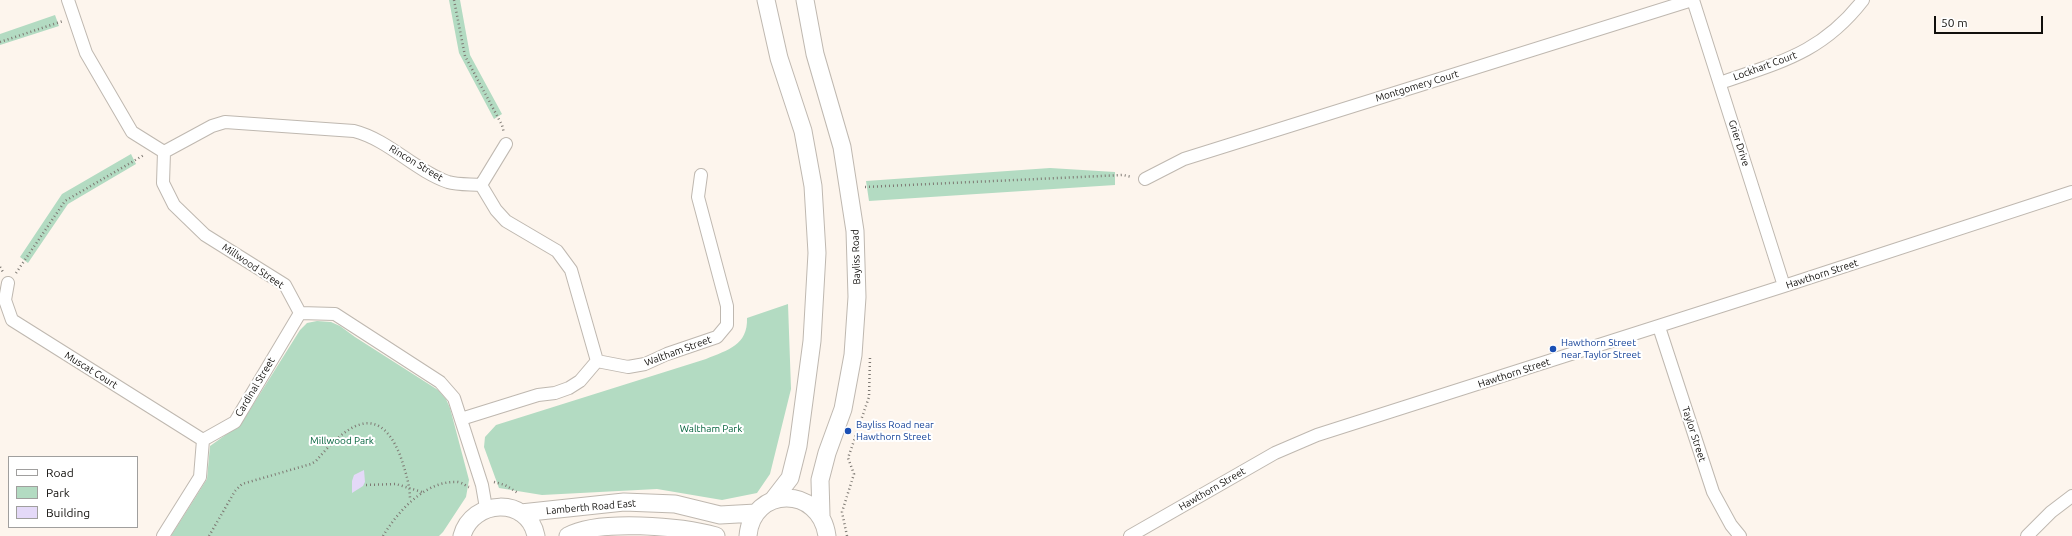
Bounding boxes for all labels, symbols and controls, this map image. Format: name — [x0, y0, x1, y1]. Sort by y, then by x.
scale bar — [1936, 8, 2045, 34]
text: 50 m — [1941, 16, 1968, 29]
street label: Lockhart Court — [1732, 49, 1798, 83]
street label: Montgomery Court — [1374, 68, 1460, 104]
street label: Grier Drive — [1726, 118, 1752, 168]
street label: Rincon Street — [387, 142, 445, 184]
street label: Bayliss Road — [849, 229, 863, 285]
street label: Millwood Street — [220, 241, 286, 291]
street label: Hawthorn Street — [1784, 257, 1860, 291]
street label: Waltham Street — [643, 333, 713, 369]
place label: Hawthorn Street near Taylor Street — [1561, 337, 1641, 360]
marker: Hawthorn Street near Taylor Street — [1548, 344, 1558, 354]
street label: Muscat Court — [62, 349, 120, 391]
street label: Cardinal Street — [233, 355, 277, 419]
street label: Hawthorn Street — [1476, 356, 1552, 390]
street label: Taylor Street — [1679, 405, 1709, 463]
place label: Bayliss Road near Hawthorn Street — [856, 419, 934, 442]
park label: Waltham Park — [680, 423, 742, 435]
marker: Bayliss Road near Hawthorn Street — [843, 426, 853, 436]
park label: Millwood Park — [310, 435, 374, 447]
legend — [8, 456, 138, 528]
street label: Hawthorn Street — [1176, 465, 1248, 513]
text: Road — [46, 466, 74, 479]
text: Park — [46, 486, 70, 499]
street label: Lamberth Road East — [545, 497, 637, 517]
text: Building — [46, 506, 90, 519]

